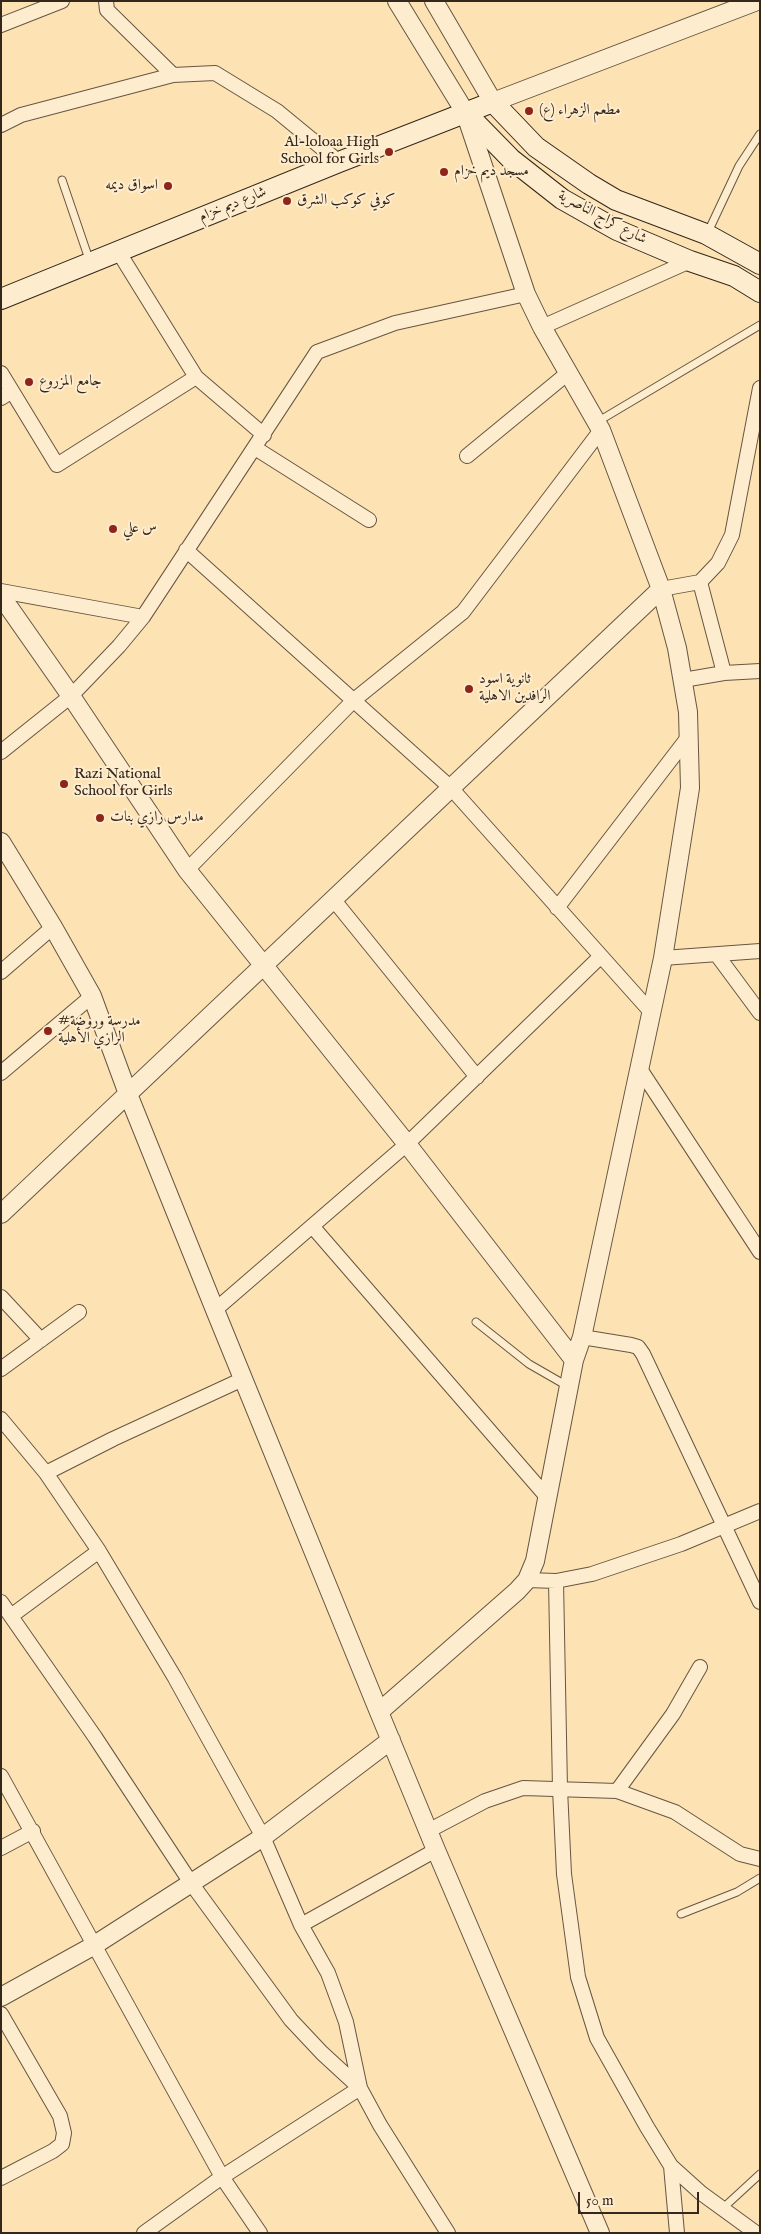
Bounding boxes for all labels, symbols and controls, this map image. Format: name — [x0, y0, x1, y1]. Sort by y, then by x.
place label: مطعم الزهراء (ع) — [539, 102, 621, 120]
marker: مطعم الزهراء (ع) — [523, 105, 535, 117]
place label: Al-loloaa High School for Girls — [280, 134, 379, 169]
marker: Al-loloaa High School for Girls — [383, 146, 395, 158]
place label: مسجد ديم خزام — [454, 163, 529, 181]
marker: مسجد ديم خزام — [438, 166, 450, 178]
place label: اسواق ديمه — [105, 177, 158, 195]
marker: اسواق ديمه — [162, 180, 174, 192]
street label: شارع ديم خزام — [197, 183, 269, 227]
street label: شارع كراج الناصرية — [554, 187, 650, 249]
place label: كوفي كوكب الشرق — [297, 192, 395, 210]
marker: كوفي كوكب الشرق — [281, 195, 293, 207]
place label: جامع المزروع — [39, 373, 102, 391]
marker: جامع المزروع — [23, 376, 35, 388]
place label: س علي — [123, 520, 157, 538]
marker: س علي — [107, 523, 119, 535]
place label: ثانوية اسود الرافدين الاهلية — [479, 671, 550, 706]
marker: ثانوية اسود الرافدين الاهلية — [463, 683, 475, 695]
place label: Razi National School for Girls — [74, 766, 173, 801]
marker: Razi National School for Girls — [58, 778, 70, 790]
place label: مدارس رازي بنات — [110, 809, 204, 827]
marker: مدارس رازي بنات — [94, 812, 106, 824]
place label: #مدرسة وروضة الرازي الأهلية — [58, 1013, 141, 1048]
marker: #مدرسة وروضة الرازي الأهلية — [42, 1025, 54, 1037]
scale bar — [581, 2182, 702, 2214]
text: 50 m — [586, 2191, 614, 2210]

